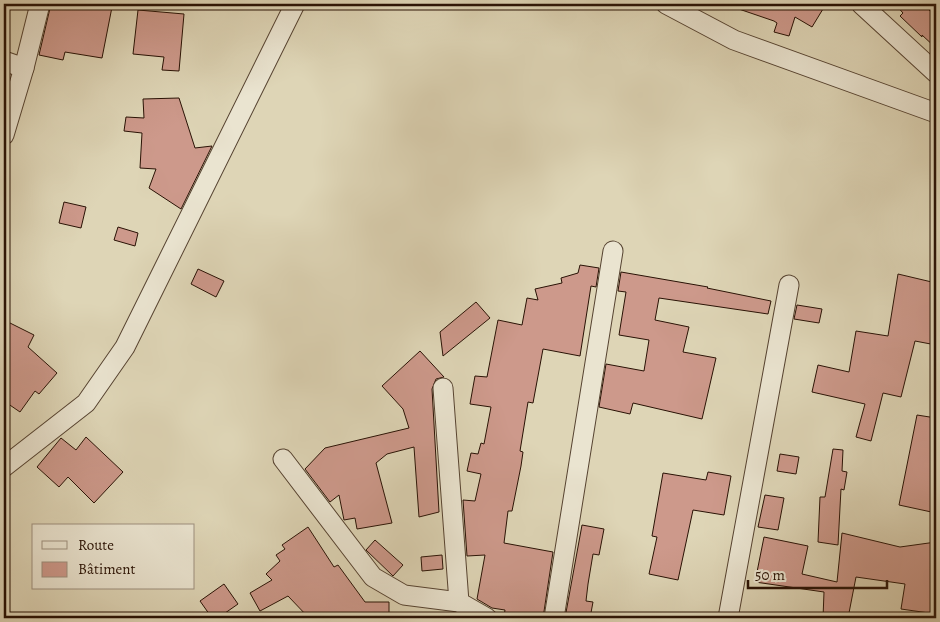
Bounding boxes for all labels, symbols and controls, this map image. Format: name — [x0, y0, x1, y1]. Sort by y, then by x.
legend — [32, 524, 195, 590]
text: Route — [78, 535, 114, 555]
scale bar — [748, 557, 886, 589]
text: Bâtiment — [78, 559, 136, 579]
text: 50 m — [755, 565, 785, 585]

